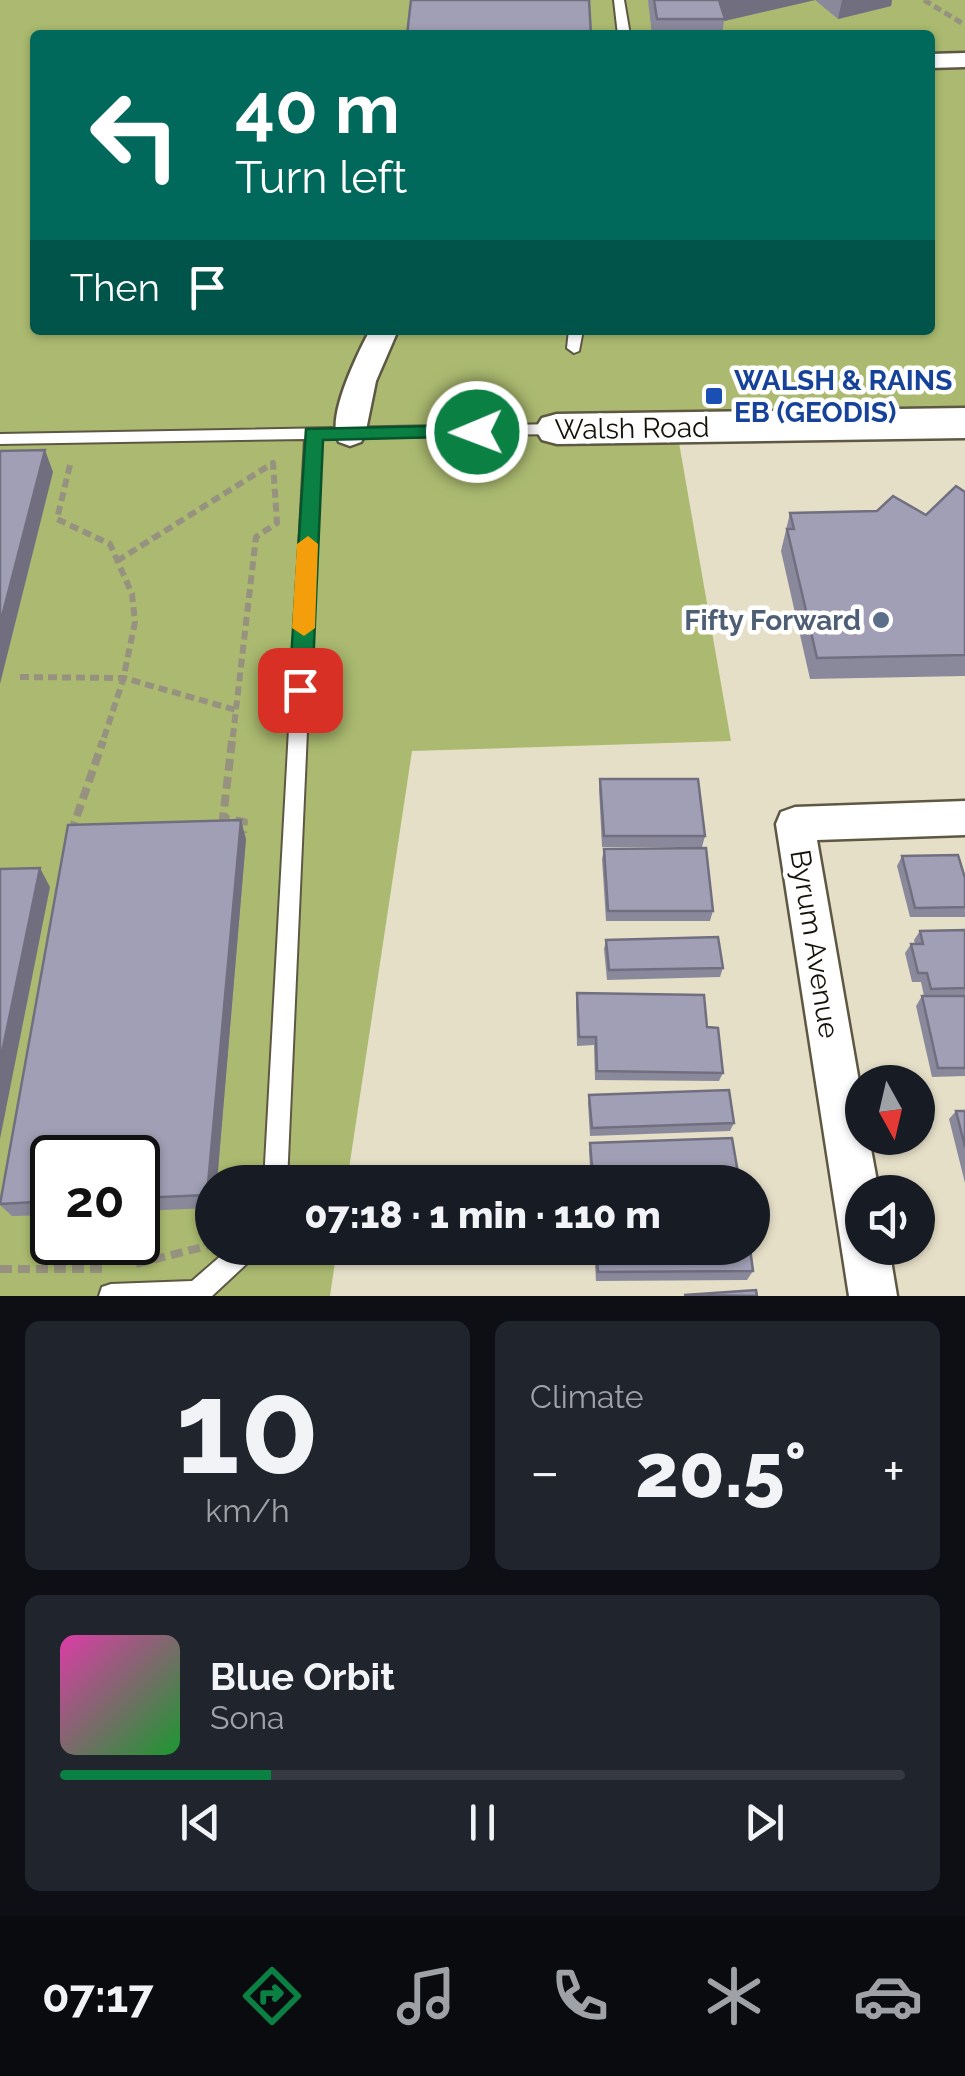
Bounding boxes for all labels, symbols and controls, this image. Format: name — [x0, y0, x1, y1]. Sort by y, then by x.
text: 40 m — [235, 67, 400, 149]
icon: left — [70, 70, 200, 200]
text: Turn left — [235, 151, 407, 204]
icon: arrive — [180, 260, 235, 315]
text: Then — [70, 265, 160, 310]
place label: WALSH & RAINS EB (GEODIS) — [734, 364, 952, 429]
position arrow — [425, 380, 529, 484]
marker: WALSH & RAINS EB (GEODIS) — [703, 385, 725, 407]
street label: Walsh Road — [554, 411, 710, 446]
place label: Fifty Forward — [684, 604, 861, 637]
marker: Fifty Forward — [870, 609, 892, 631]
pin — [258, 648, 343, 733]
icon: arrive — [273, 663, 328, 718]
street label: Byrum Avenue — [783, 847, 846, 1041]
north arrow — [845, 1065, 935, 1155]
map controls — [845, 1065, 935, 1265]
speed limit sign: 20 — [30, 1135, 160, 1265]
button: sound — [845, 1175, 935, 1265]
text: 07:18 · 1 min · 110 m — [304, 1192, 661, 1237]
text: 10 — [175, 1351, 320, 1503]
text: Climate — [530, 1378, 644, 1415]
text: 20.5° — [635, 1426, 807, 1515]
text: − — [530, 1439, 560, 1504]
text: + — [882, 1439, 905, 1504]
text: km/h — [205, 1492, 290, 1529]
text: Blue Orbit — [210, 1654, 395, 1699]
text: Sona — [210, 1699, 285, 1736]
icon: previous — [173, 1795, 228, 1850]
icon: pause — [455, 1795, 510, 1850]
icon: next — [737, 1795, 792, 1850]
icon: directions — [237, 1961, 307, 2031]
icon: music — [391, 1961, 461, 2031]
icon: phone — [545, 1961, 615, 2031]
icon: climate — [699, 1961, 769, 2031]
icon: car — [853, 1961, 923, 2031]
text: 07:17 — [42, 1970, 153, 2023]

